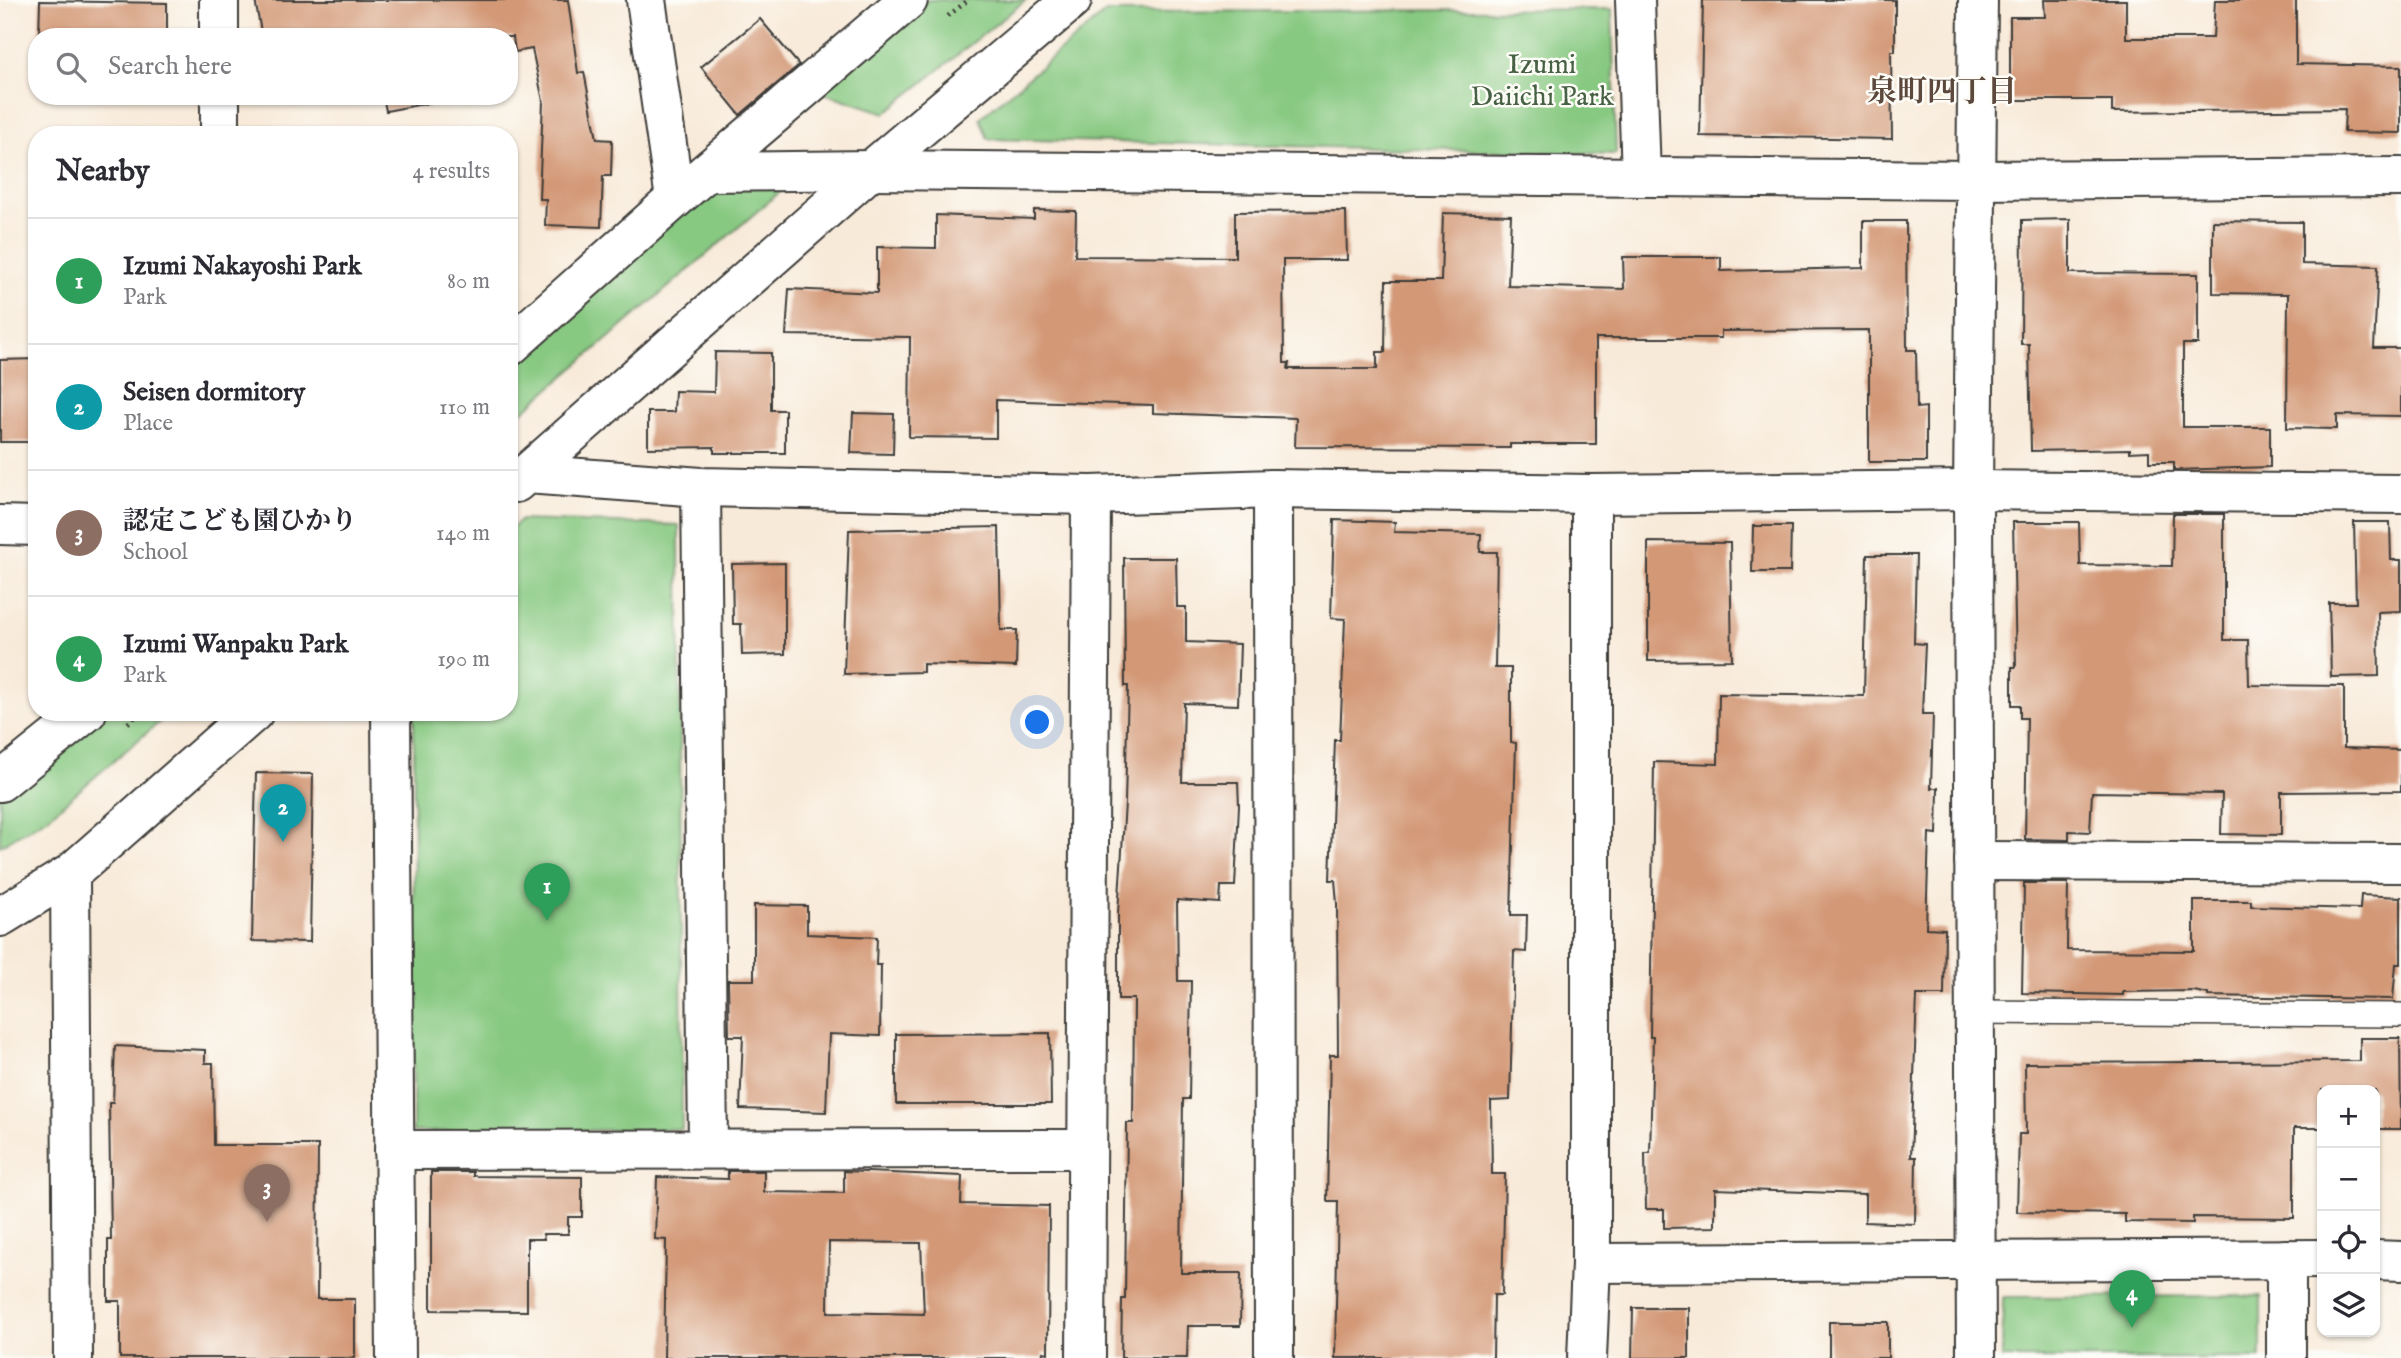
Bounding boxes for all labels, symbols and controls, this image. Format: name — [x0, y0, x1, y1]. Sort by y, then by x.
search box — [28, 28, 518, 105]
icon: search — [52, 48, 90, 86]
park label: Izumi Daiichi Park — [1470, 48, 1615, 115]
text: Search here — [108, 50, 232, 83]
district label: 泉町四丁目 — [1867, 74, 2017, 112]
text: Nearby — [56, 153, 149, 191]
text: 4 results — [412, 157, 490, 186]
text: Izumi Nakayoshi Park — [123, 250, 362, 283]
text: 1 — [75, 267, 83, 296]
text: 80 m — [447, 267, 490, 296]
text: Park — [123, 283, 167, 312]
text: Seisen dormitory — [123, 376, 305, 409]
text: 2 — [74, 393, 84, 422]
text: 110 m — [439, 393, 490, 422]
text: Place — [123, 409, 173, 438]
text: 認定こども園ひかり — [123, 505, 357, 538]
text: 3 — [75, 519, 83, 548]
text: 140 m — [436, 519, 490, 548]
text: School — [123, 538, 188, 567]
text: Izumi Wanpaku Park — [123, 628, 349, 661]
text: 4 — [73, 645, 85, 674]
text: 190 m — [437, 645, 490, 674]
text: Park — [123, 661, 167, 690]
your location — [1020, 705, 1054, 739]
pin: 2 — [260, 784, 306, 842]
pin: 1 — [524, 863, 570, 921]
map controls — [2317, 1085, 2380, 1337]
button: + — [2317, 1085, 2380, 1148]
button: − — [2317, 1148, 2380, 1211]
pin: 3 — [244, 1164, 290, 1222]
button: locate — [2317, 1211, 2380, 1274]
pin: 4 — [2109, 1270, 2155, 1328]
button: layers — [2317, 1274, 2380, 1337]

